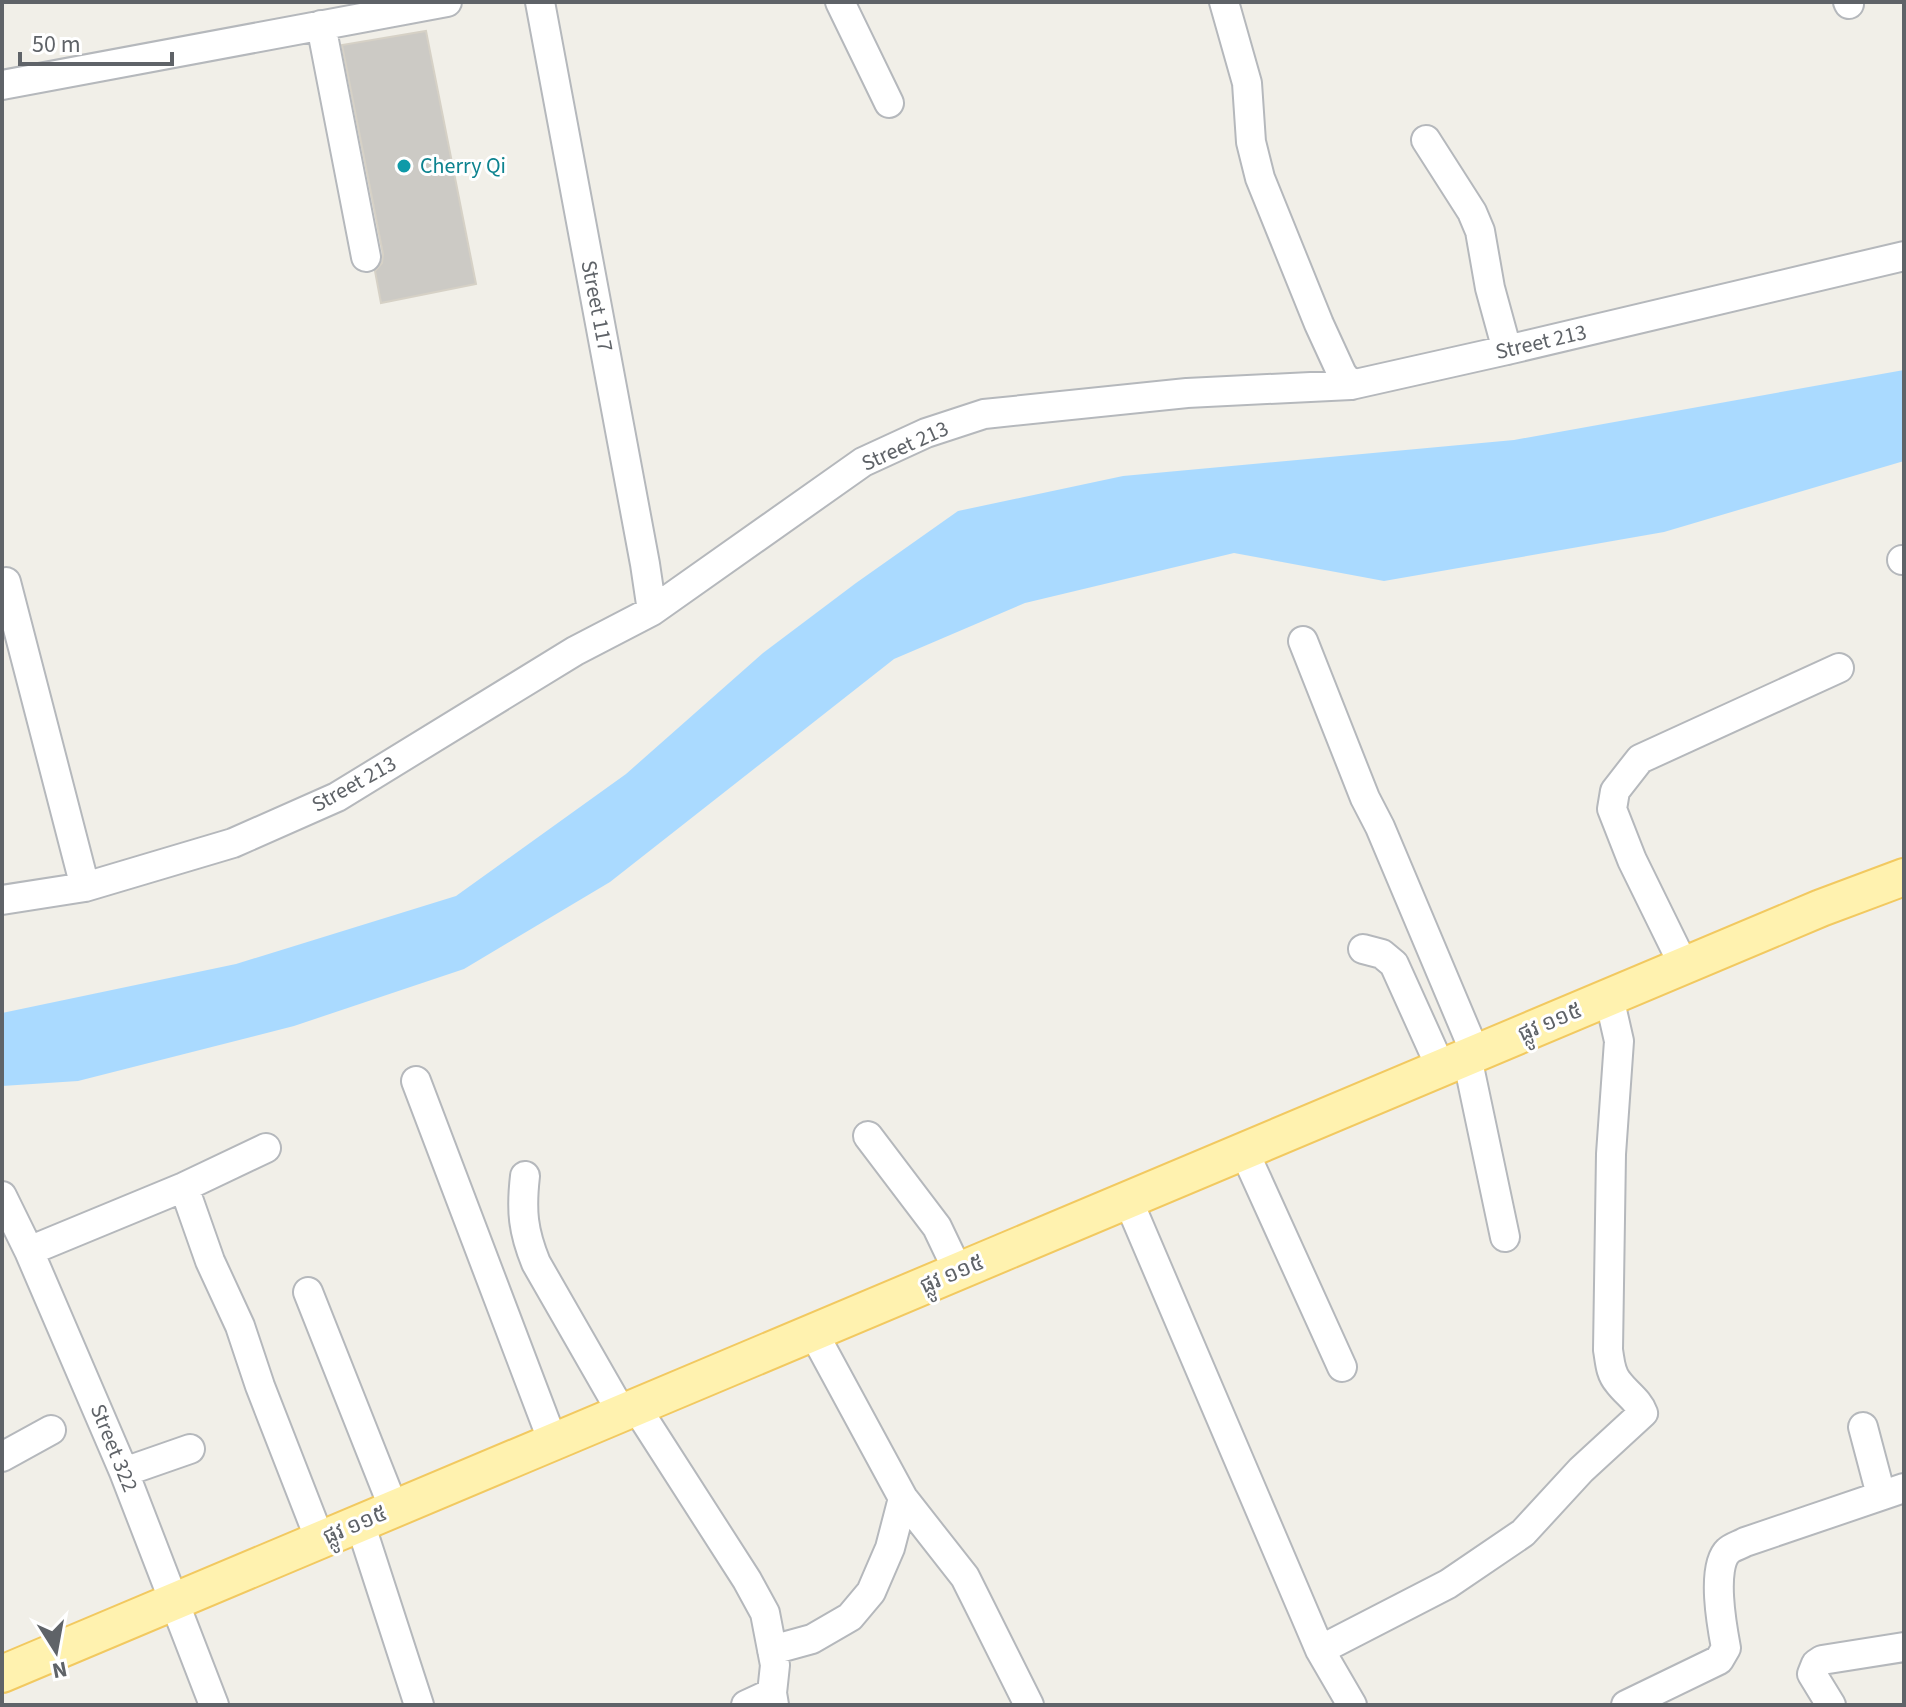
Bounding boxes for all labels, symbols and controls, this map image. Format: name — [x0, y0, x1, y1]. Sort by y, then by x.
scale bar — [20, 16, 172, 66]
text: 50 m — [32, 27, 81, 62]
place label: Cherry Qi — [420, 150, 506, 182]
marker: Cherry Qi — [395, 157, 413, 175]
street label: Street 117 — [572, 258, 622, 354]
street label: Street 213 — [1492, 316, 1590, 368]
street label: Street 213 — [856, 413, 954, 479]
street label: Street 213 — [306, 748, 402, 820]
street label: ផ្លូវ ១១៥ — [1513, 994, 1589, 1053]
street label: ផ្លូវ ១១៥ — [915, 1246, 991, 1305]
street label: Street 322 — [82, 1399, 146, 1497]
street label: ផ្លូវ ១១៥ — [318, 1497, 394, 1556]
north arrow — [16, 1611, 96, 1691]
text: N — [49, 1653, 70, 1687]

